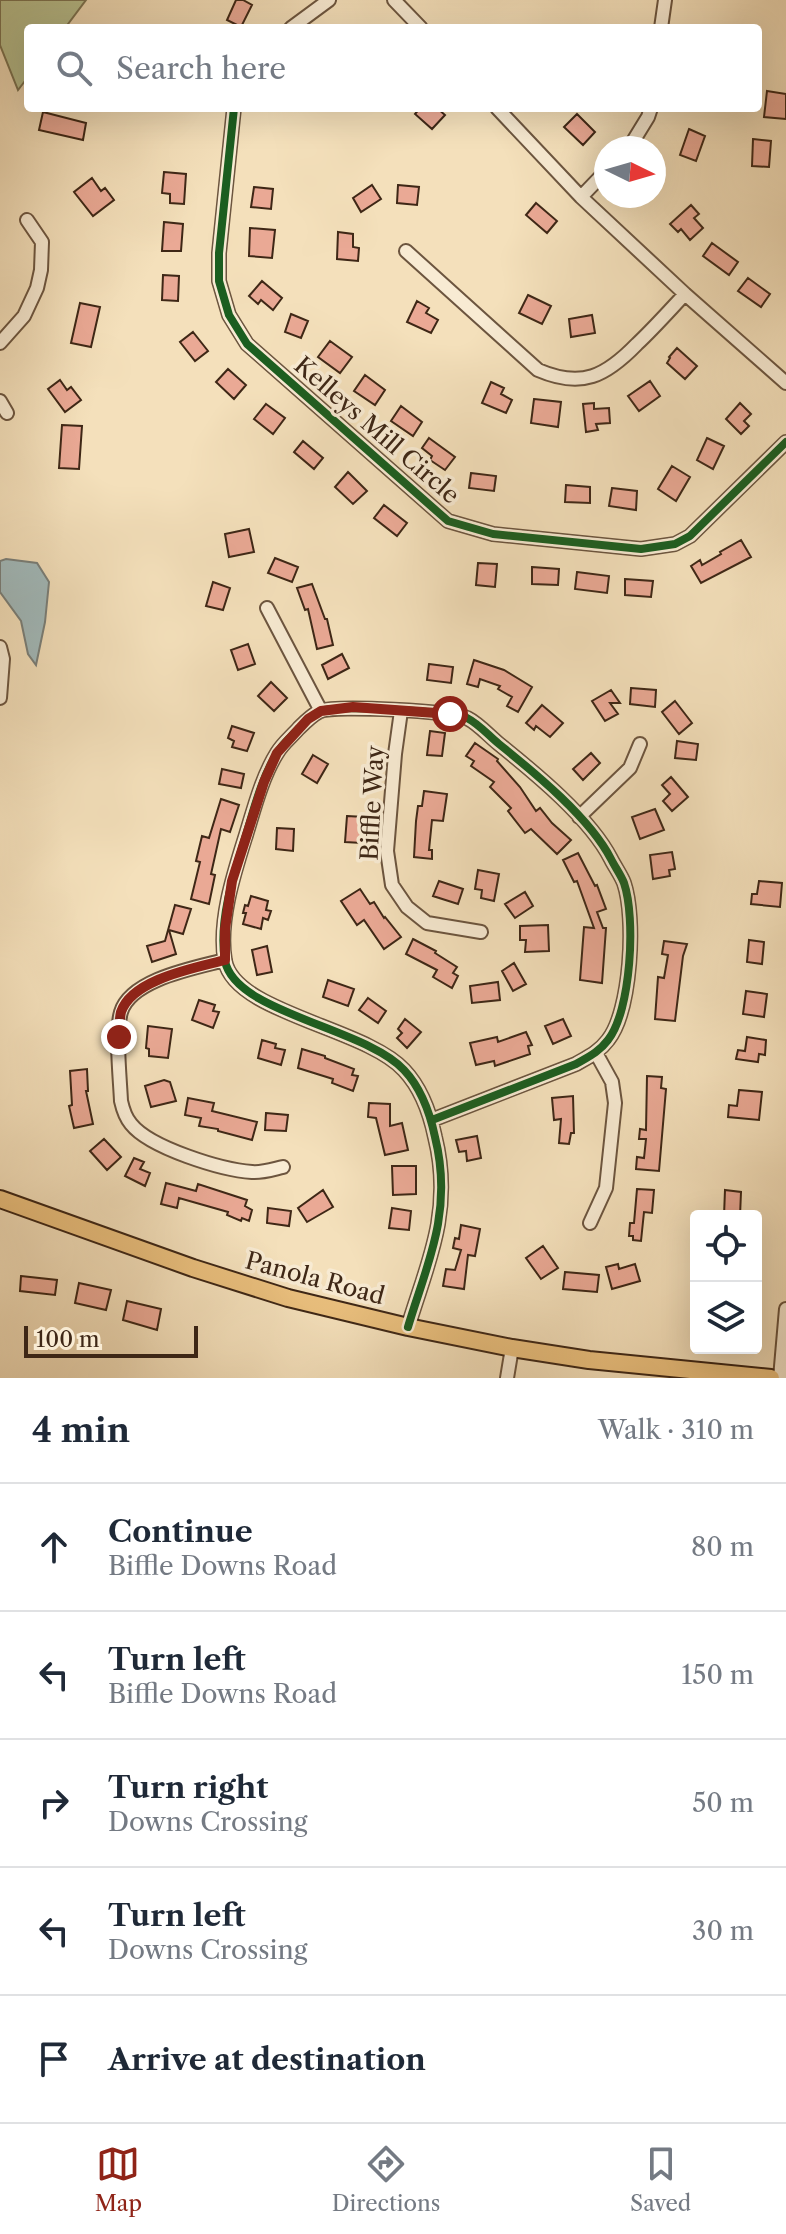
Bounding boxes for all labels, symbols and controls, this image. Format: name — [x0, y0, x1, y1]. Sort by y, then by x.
search box — [24, 24, 762, 112]
icon: search — [52, 46, 96, 90]
text: Search here — [116, 50, 286, 87]
north arrow — [594, 136, 666, 208]
street label: Kelleys Mill Circle — [288, 350, 466, 510]
route start — [432, 696, 468, 732]
street label: Biffle Way — [354, 744, 390, 861]
route end — [101, 1019, 137, 1055]
map controls — [690, 1210, 762, 1354]
button: locate — [690, 1210, 762, 1282]
street label: Panola Road — [242, 1245, 388, 1311]
button: layers — [690, 1282, 762, 1354]
scale bar — [24, 1322, 198, 1358]
text: 100 m — [36, 1326, 99, 1353]
text: 4 min — [32, 1409, 130, 1451]
text: Walk · 310 m — [598, 1414, 754, 1446]
text: Continue — [108, 1513, 253, 1550]
icon: ahead — [32, 1525, 76, 1569]
text: 80 m — [691, 1531, 754, 1563]
text: Biffle Downs Road — [108, 1550, 337, 1582]
text: Turn left — [108, 1641, 245, 1678]
icon: left — [32, 1653, 76, 1697]
text: 150 m — [681, 1659, 754, 1691]
text: Biffle Downs Road — [108, 1678, 337, 1710]
text: Turn right — [108, 1769, 268, 1806]
icon: right — [32, 1781, 76, 1825]
text: 50 m — [692, 1787, 754, 1819]
text: Downs Crossing — [108, 1806, 307, 1838]
text: Turn left — [108, 1897, 245, 1934]
icon: left — [32, 1909, 76, 1953]
text: 30 m — [692, 1915, 754, 1947]
text: Downs Crossing — [108, 1934, 307, 1966]
icon: arrive — [32, 2037, 76, 2081]
text: Arrive at destination — [108, 2041, 426, 2078]
tab: Map — [95, 2142, 142, 2217]
tab: Directions — [332, 2142, 440, 2217]
tab: Saved — [630, 2142, 691, 2217]

